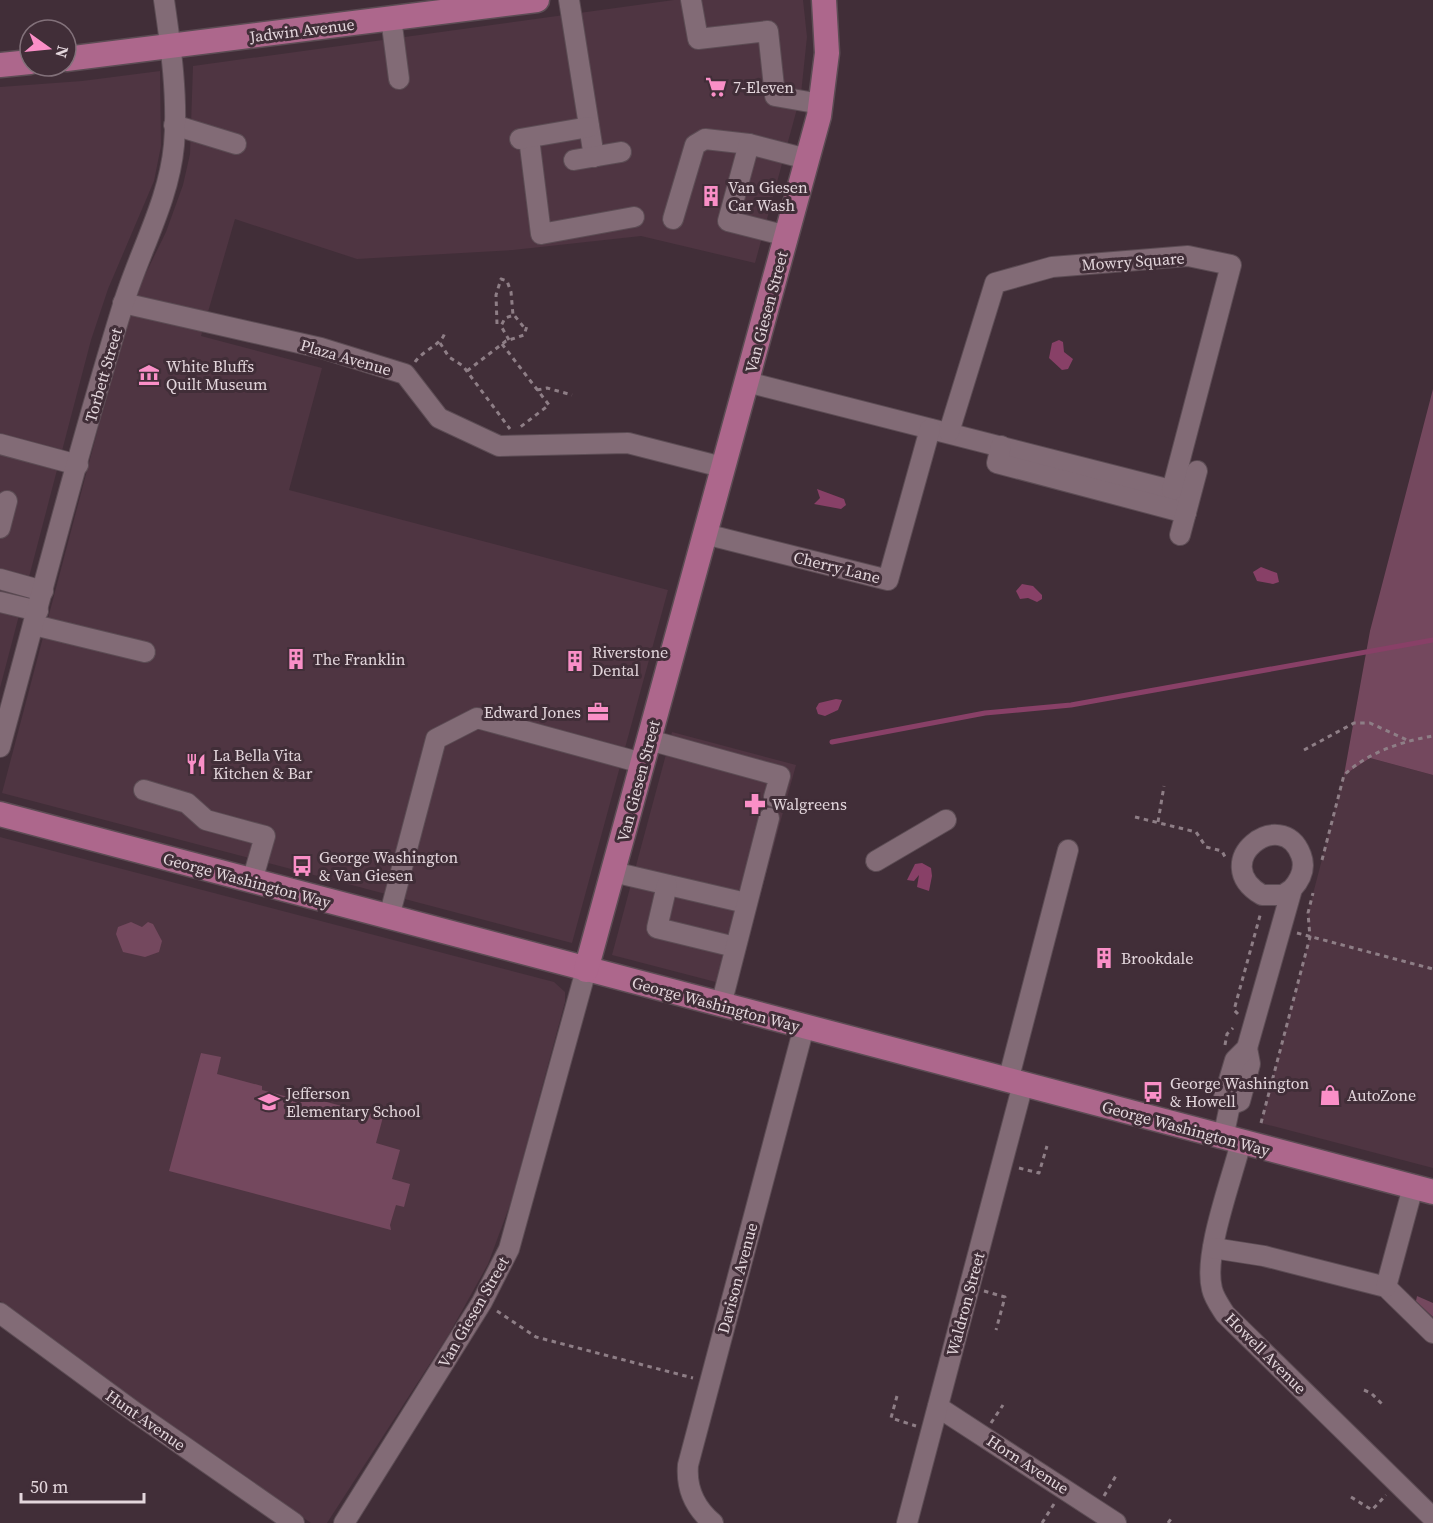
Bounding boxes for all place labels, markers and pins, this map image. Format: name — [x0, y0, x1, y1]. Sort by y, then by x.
supermarket icon: 7-Eleven — [704, 75, 728, 99]
place label: 7-Eleven — [733, 76, 794, 98]
place label: Van Giesen Car Wash — [728, 176, 808, 216]
building icon: Van Giesen Car Wash — [699, 184, 723, 208]
place label: White Bluffs Quilt Museum — [166, 355, 267, 395]
museum icon: White Bluffs Quilt Museum — [137, 363, 161, 387]
place label: Riverstone Dental — [592, 641, 668, 681]
building icon: The Franklin — [284, 647, 308, 671]
place label: The Franklin — [313, 648, 406, 670]
building icon: Riverstone Dental — [563, 649, 587, 673]
office icon: Edward Jones — [586, 700, 610, 724]
place label: Edward Jones — [484, 701, 581, 723]
place label: La Bella Vita Kitchen & Bar — [213, 744, 313, 784]
restaurant icon: La Bella Vita Kitchen & Bar — [184, 752, 208, 776]
pharmacy icon: Walgreens — [743, 792, 767, 816]
place label: Walgreens — [772, 793, 847, 815]
place label: George Washington & Van Giesen — [319, 846, 459, 886]
bus stop icon: George Washington & Van Giesen — [290, 854, 314, 878]
building icon: Brookdale — [1092, 946, 1116, 970]
place label: Brookdale — [1121, 947, 1194, 969]
place label: George Washington & Howell — [1170, 1072, 1310, 1112]
bus stop icon: George Washington & Howell — [1141, 1080, 1165, 1104]
place label: Jefferson Elementary School — [285, 1082, 421, 1122]
shop icon: AutoZone — [1318, 1083, 1342, 1107]
place label: AutoZone — [1347, 1084, 1416, 1106]
school or university icon: Jefferson Elementary School — [257, 1090, 281, 1114]

